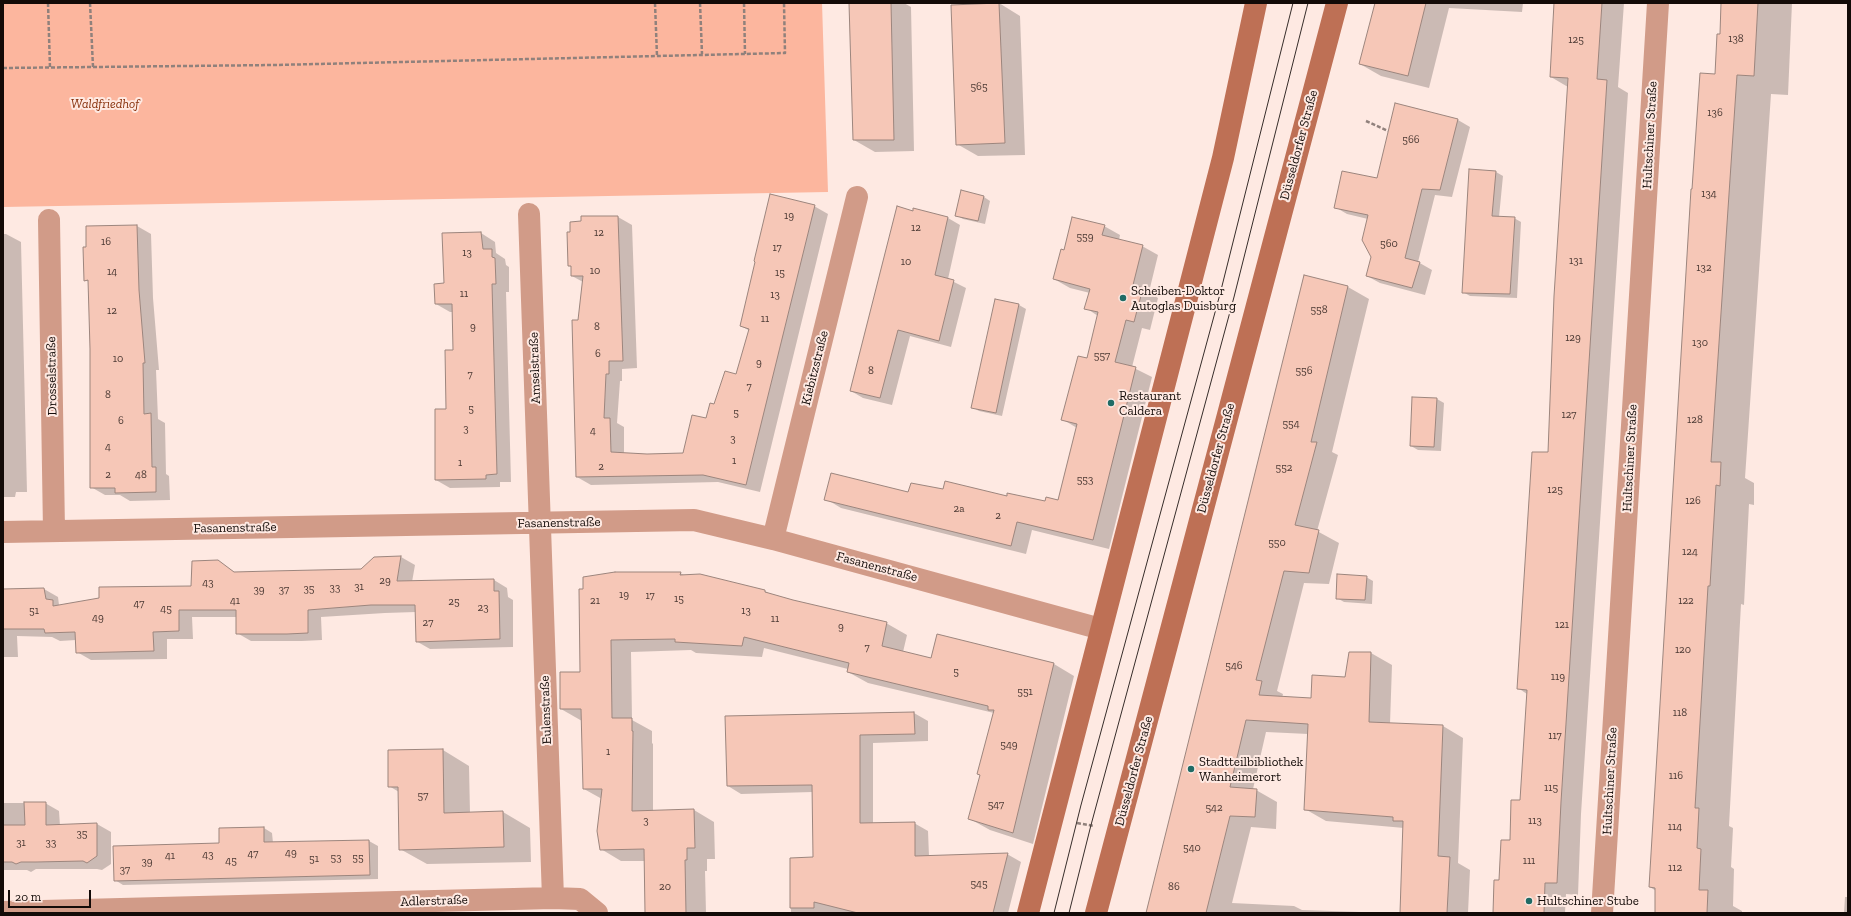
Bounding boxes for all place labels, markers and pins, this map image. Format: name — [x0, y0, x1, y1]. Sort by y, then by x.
place label: Scheiben-Doktor Autoglas Duisburg — [1131, 283, 1236, 314]
marker: Scheiben-Doktor Autoglas Duisburg — [1118, 293, 1128, 303]
place label: Restaurant Caldera — [1119, 388, 1181, 419]
marker: Restaurant Caldera — [1106, 398, 1116, 408]
place label: Stadtteilbibliothek Wanheimerort — [1199, 754, 1303, 785]
marker: Stadtteilbibliothek Wanheimerort — [1186, 764, 1196, 774]
place label: Hultschiner Stube — [1537, 893, 1639, 909]
marker: Hultschiner Stube — [1524, 896, 1534, 906]

